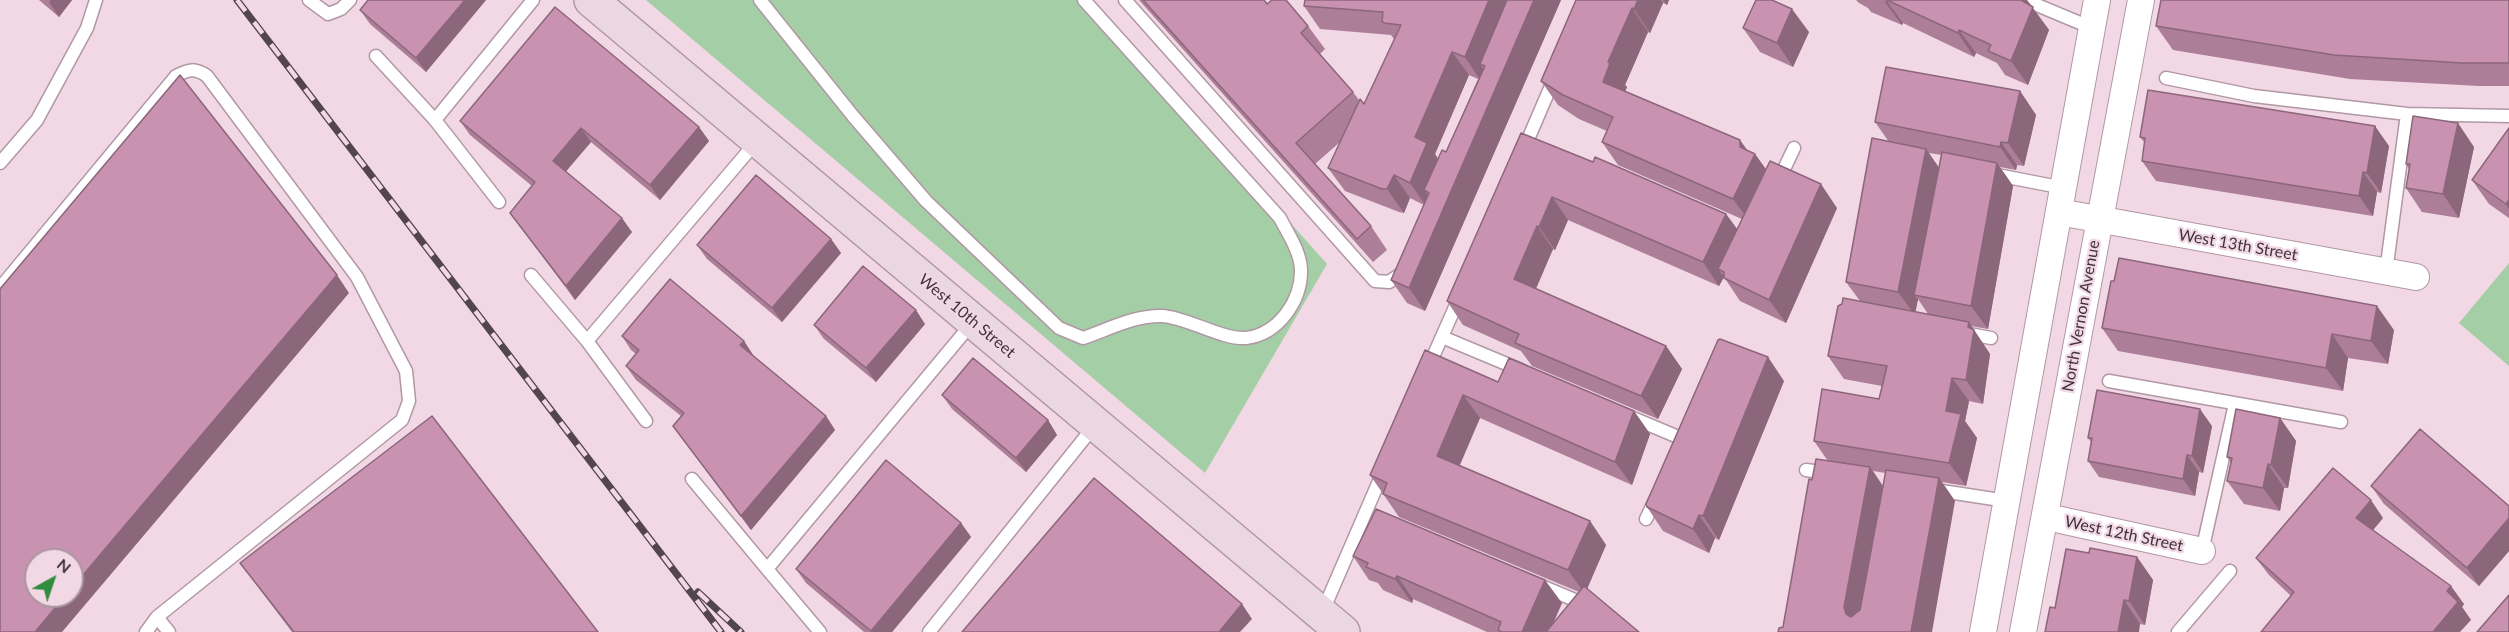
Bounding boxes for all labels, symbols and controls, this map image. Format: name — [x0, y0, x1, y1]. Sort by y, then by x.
street label: West 13th Street — [2177, 225, 2299, 265]
street label: North Vernon Avenue — [2058, 239, 2104, 393]
street label: West 10th Street — [915, 270, 1019, 362]
street label: West 12th Street — [2063, 512, 2185, 556]
north arrow — [24, 548, 84, 608]
text: N — [54, 554, 75, 577]

